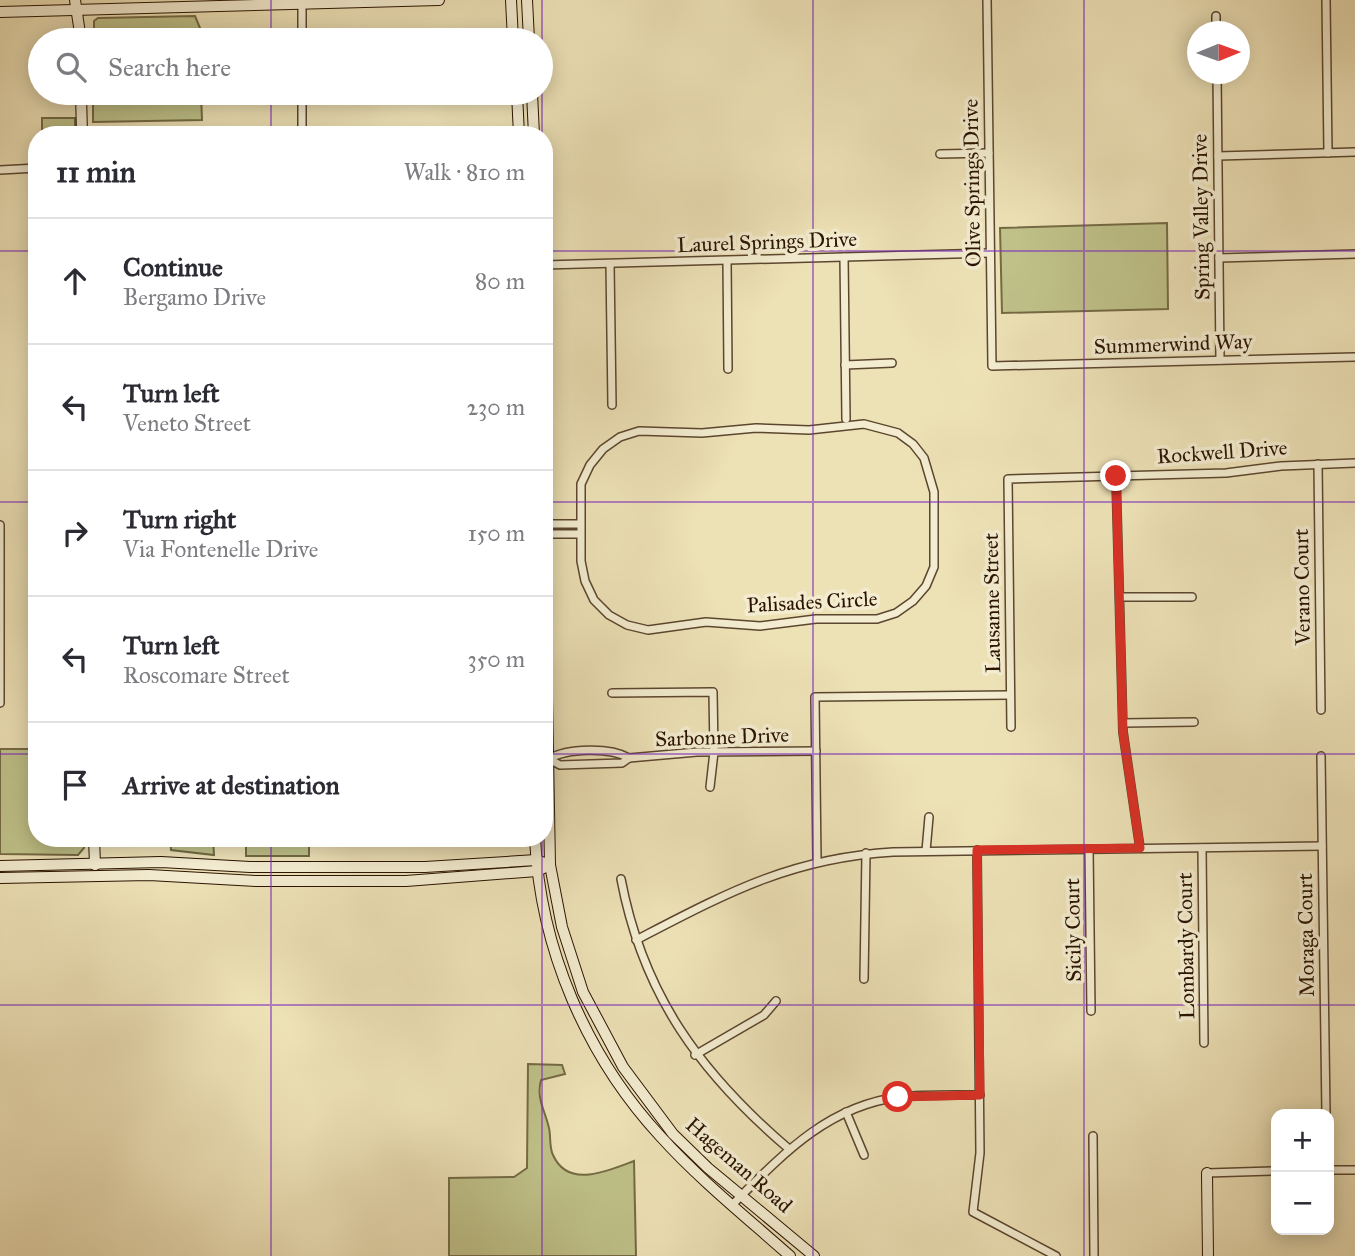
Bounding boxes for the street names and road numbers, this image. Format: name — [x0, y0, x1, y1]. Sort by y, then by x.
street label: Olive Springs Drive — [958, 98, 986, 267]
street label: Spring Valley Drive — [1187, 133, 1215, 300]
street label: Laurel Springs Drive — [676, 226, 858, 258]
street label: Summerwind Way — [1093, 328, 1254, 360]
street label: Rockwell Drive — [1156, 434, 1288, 470]
street label: Verano Court — [1288, 528, 1316, 647]
street label: Lausanne Street — [978, 532, 1006, 673]
street label: Palisades Circle — [746, 586, 878, 618]
street label: Sarbonne Drive — [654, 722, 790, 752]
street label: Lombardy Court — [1172, 872, 1200, 1020]
street label: Moraga Court — [1292, 872, 1320, 997]
street label: Sicily Court — [1059, 877, 1087, 982]
street label: Hageman Road — [680, 1112, 798, 1219]

